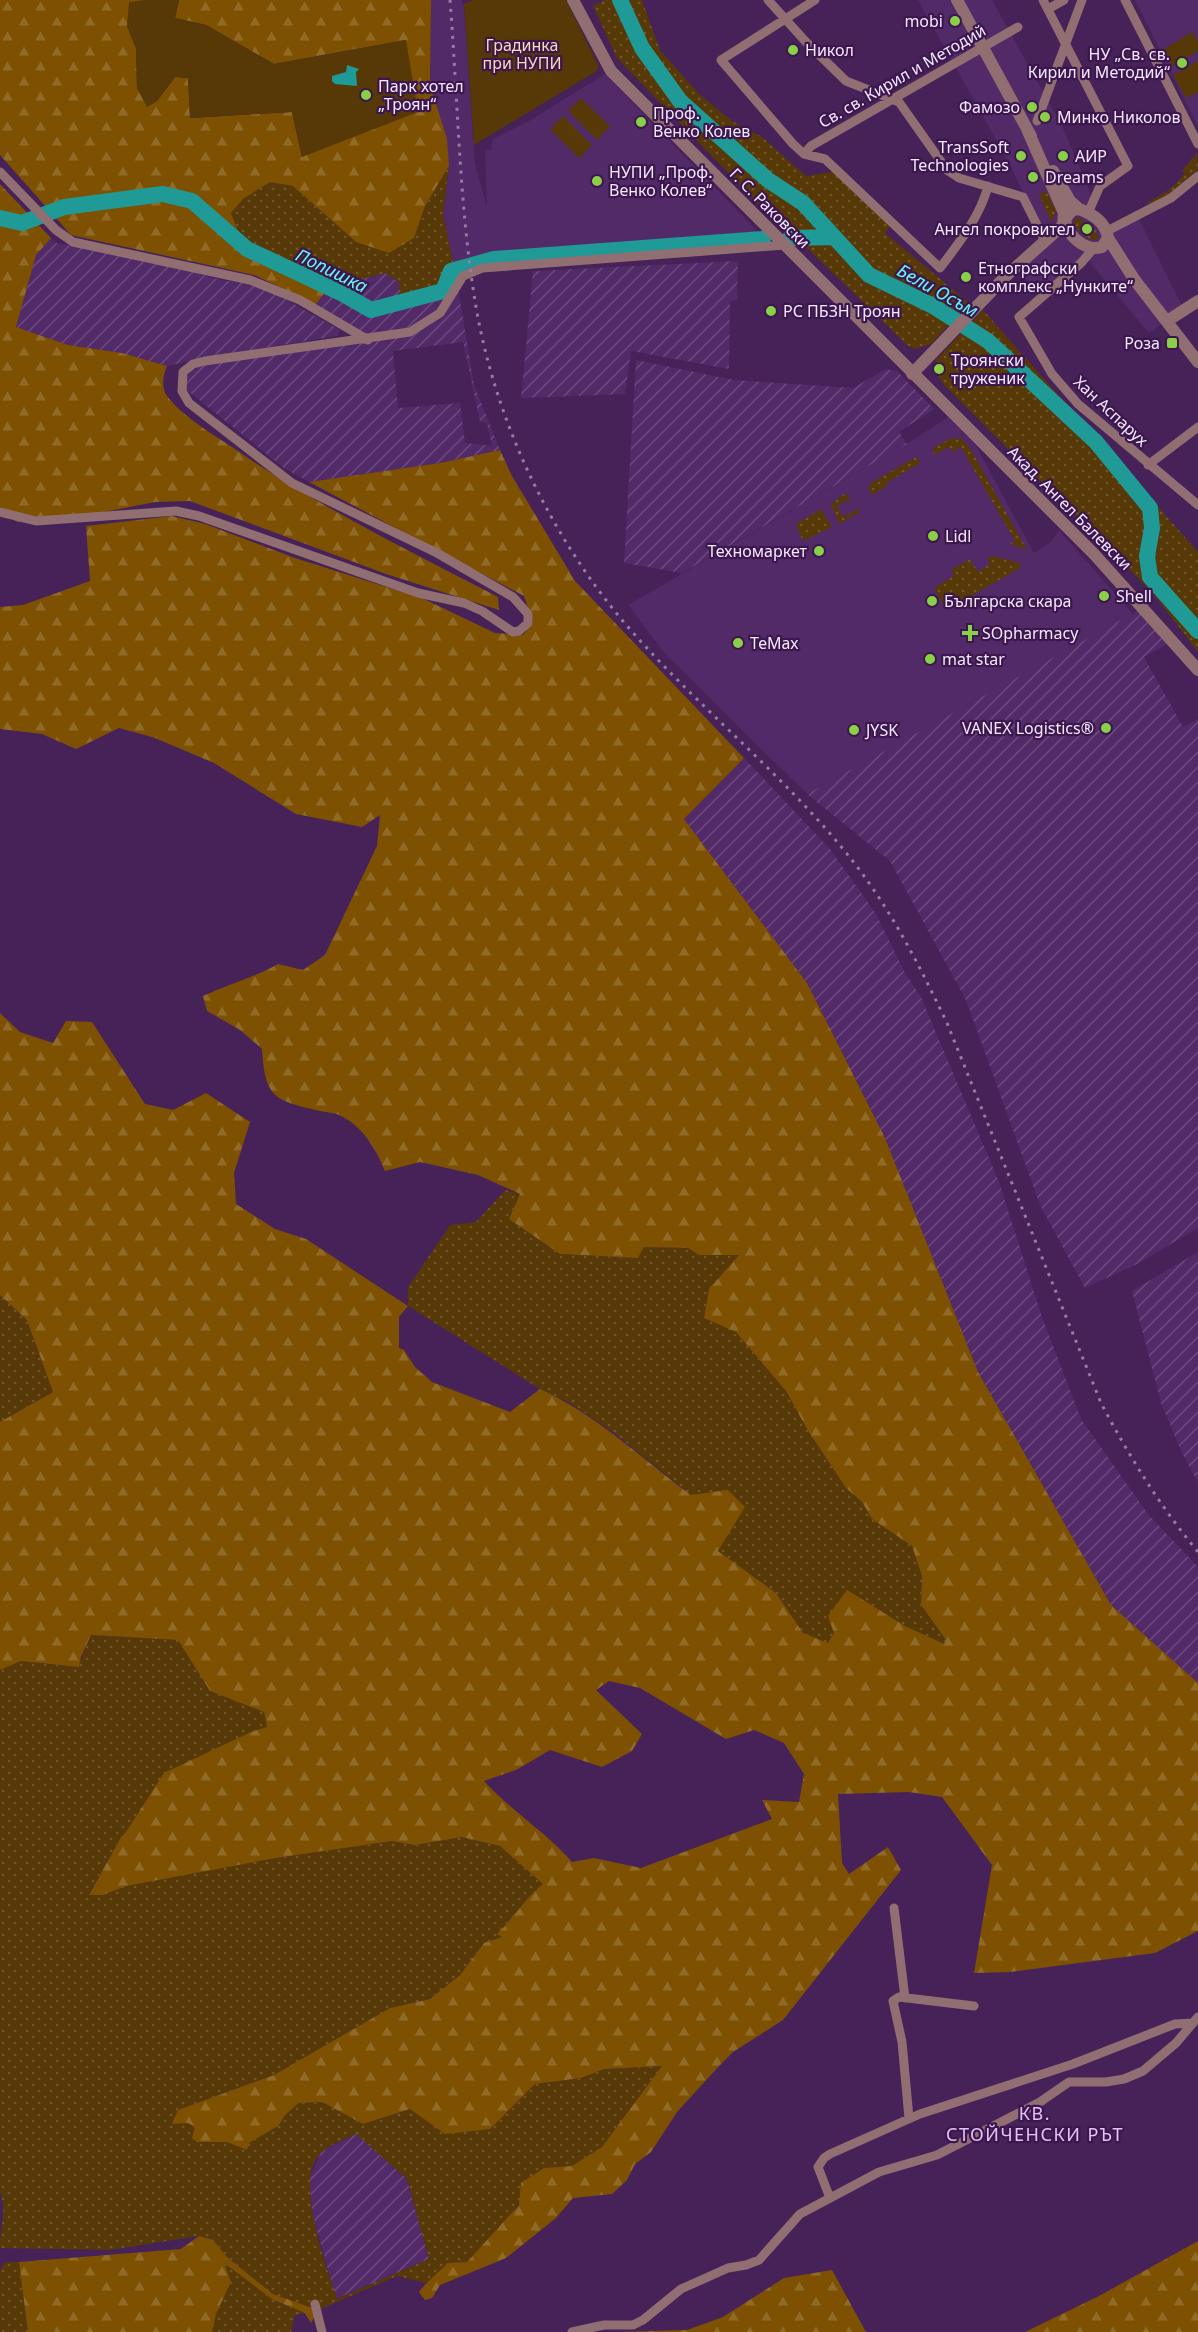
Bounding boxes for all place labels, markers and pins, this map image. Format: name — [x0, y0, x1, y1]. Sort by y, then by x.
place label: mobi — [904, 10, 943, 32]
marker: mobi — [948, 14, 962, 28]
place label: Никол — [805, 39, 854, 61]
marker: Никол — [786, 43, 800, 57]
place label: НУ „Св. св. Кирил и Методий“ — [1028, 43, 1170, 83]
marker: НУ „Св. св. Кирил и Методий“ — [1175, 56, 1189, 70]
place label: Парк хотел „Троян“ — [378, 75, 464, 115]
marker: Парк хотел „Троян“ — [359, 88, 373, 102]
place label: Фамозо — [959, 96, 1020, 118]
marker: Фамозо — [1025, 100, 1039, 114]
place label: Проф. Венко Колев — [653, 102, 750, 142]
place label: Минко Николов — [1057, 106, 1181, 128]
marker: Минко Николов — [1038, 110, 1052, 124]
marker: Проф. Венко Колев — [634, 115, 648, 129]
place label: TransSoft Technologies — [911, 136, 1009, 176]
place label: АИР — [1075, 145, 1107, 167]
marker: TransSoft Technologies — [1014, 149, 1028, 163]
marker: АИР — [1056, 149, 1070, 163]
place label: НУПИ „Проф. Венко Колев“ — [609, 161, 712, 201]
place label: Dreams — [1045, 166, 1104, 188]
marker: Dreams — [1026, 170, 1040, 184]
marker: НУПИ „Проф. Венко Колев“ — [590, 174, 604, 188]
place label: Ангел покровител — [934, 218, 1075, 240]
marker: Ангел покровител — [1080, 222, 1094, 236]
place label: Етнографски комплекс „Нунките“ — [978, 257, 1133, 297]
marker: Етнографски комплекс „Нунките“ — [959, 270, 973, 284]
place label: РС ПБЗН Троян — [783, 300, 900, 322]
marker: РС ПБЗН Троян — [764, 304, 778, 318]
place label: Роза — [1124, 332, 1160, 354]
marker: Роза — [1165, 336, 1179, 350]
place label: Троянски труженик — [951, 349, 1025, 389]
marker: Троянски труженик — [932, 362, 946, 376]
place label: Lidl — [945, 525, 971, 547]
marker: Lidl — [926, 529, 940, 543]
place label: Техномаркет — [708, 540, 808, 562]
marker: Техномаркет — [812, 544, 826, 558]
place label: Shell — [1116, 585, 1152, 607]
marker: Shell — [1097, 589, 1111, 603]
place label: Българска скара — [944, 590, 1072, 612]
marker: Българска скара — [925, 594, 939, 608]
place label: SOpharmacy — [982, 622, 1079, 644]
marker: SOpharmacy — [963, 626, 977, 640]
place label: ТеМах — [750, 632, 799, 654]
marker: ТеМах — [731, 636, 745, 650]
place label: mat star — [942, 648, 1005, 670]
marker: mat star — [923, 652, 937, 666]
place label: VANEX Logistics® — [962, 717, 1094, 739]
place label: JYSK — [864, 719, 898, 741]
marker: VANEX Logistics® — [1099, 721, 1113, 735]
marker: JYSK — [847, 723, 861, 737]

